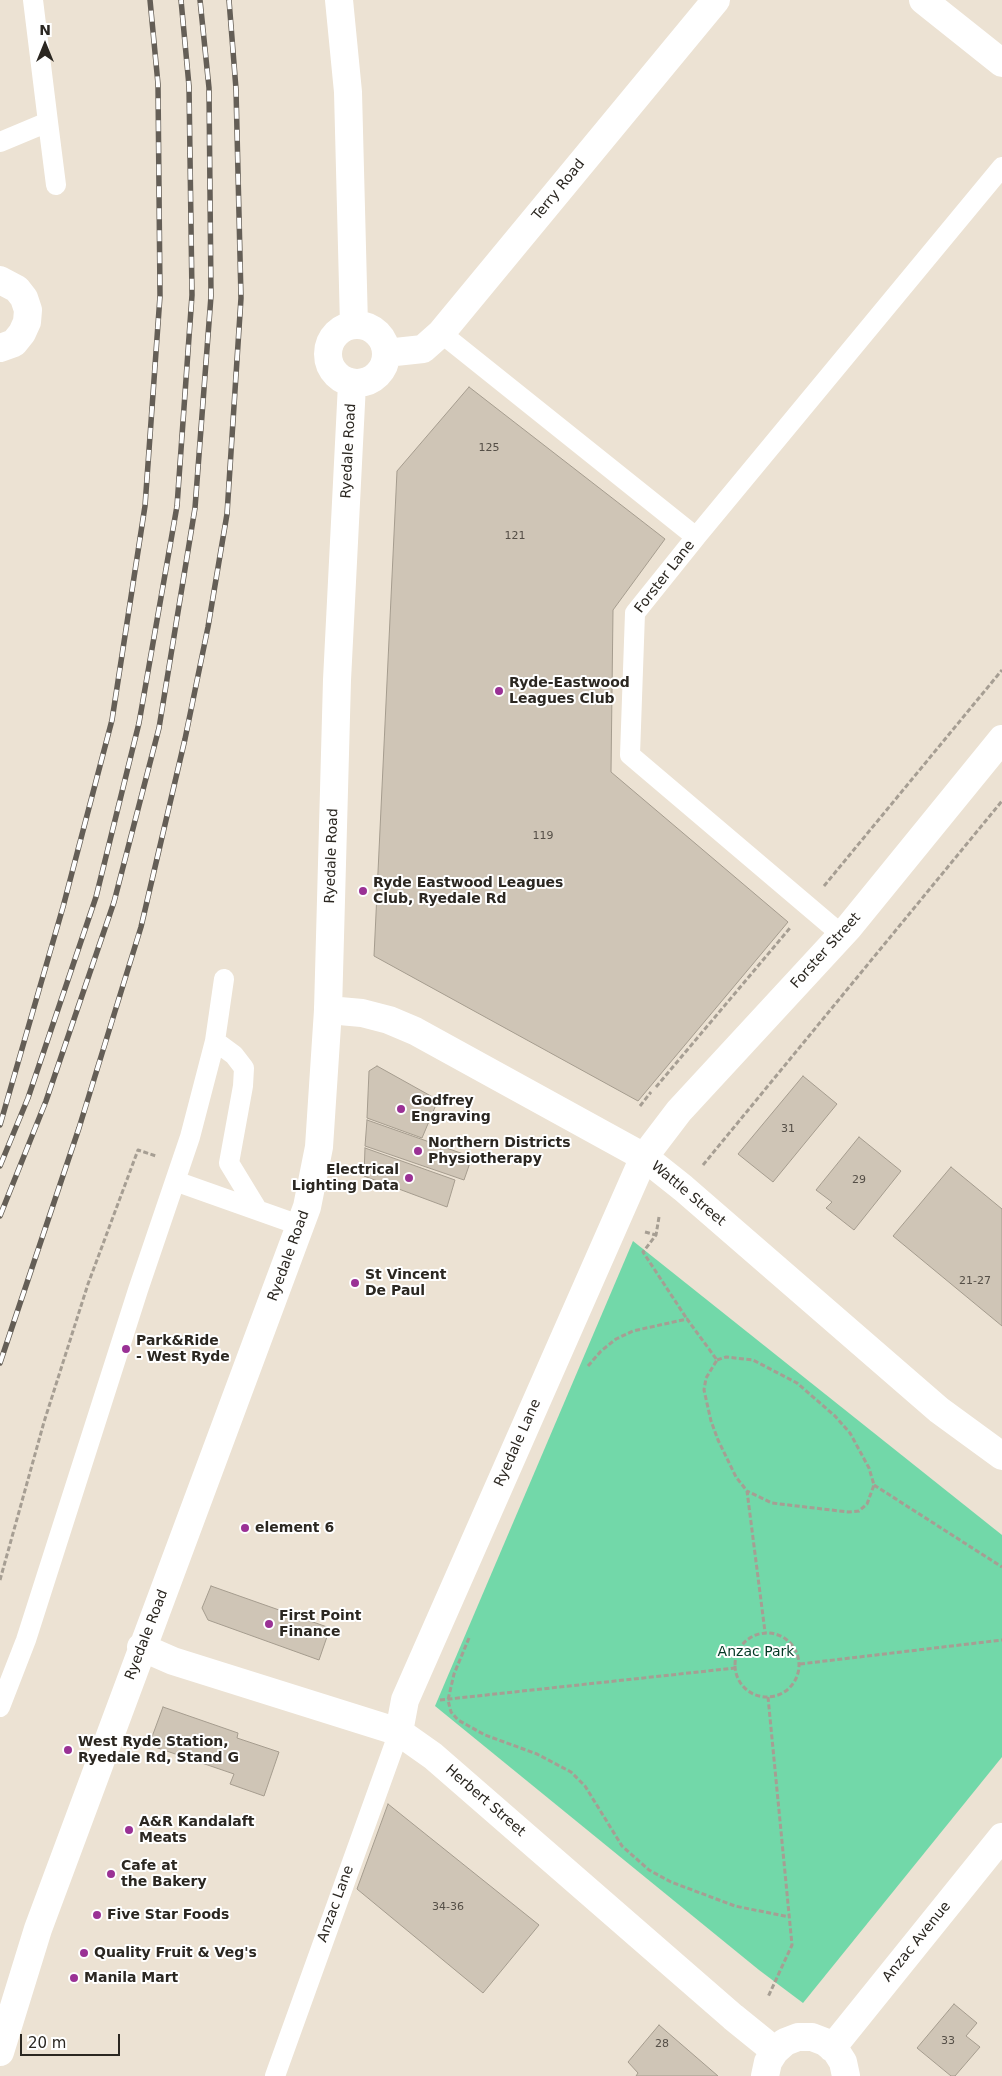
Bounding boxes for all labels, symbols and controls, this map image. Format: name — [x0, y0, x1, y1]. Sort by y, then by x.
north arrow — [20, 20, 70, 70]
text: N — [39, 22, 51, 38]
street label: Terry Road — [529, 156, 589, 224]
street label: Ryedale Road — [338, 403, 360, 499]
house number: 125 — [479, 441, 499, 455]
house number: 121 — [505, 529, 525, 543]
street label: Forster Lane — [631, 537, 699, 617]
place label: Ryde-Eastwood Leagues Club — [509, 675, 630, 708]
marker: Ryde-Eastwood Leagues Club — [493, 685, 505, 697]
street label: Ryedale Road — [322, 808, 342, 904]
house number: 119 — [533, 829, 553, 843]
place label: Ryde Eastwood Leagues Club, Ryedale Rd — [373, 875, 563, 908]
marker: Ryde Eastwood Leagues Club, Ryedale Rd — [357, 885, 369, 897]
street label: Forster Street — [788, 910, 864, 992]
place label: Godfrey Engraving — [411, 1093, 491, 1126]
marker: Godfrey Engraving — [395, 1103, 407, 1115]
house number: 31 — [781, 1122, 795, 1136]
place label: Northern Districts Physiotherapy — [428, 1135, 571, 1168]
marker: Northern Districts Physiotherapy — [412, 1145, 424, 1157]
street label: Wattle Street — [647, 1158, 729, 1230]
place label: Electrical Lighting Data — [292, 1162, 399, 1194]
marker: Electrical Lighting Data — [403, 1172, 415, 1184]
house number: 29 — [852, 1173, 866, 1187]
street label: Ryedale Road — [265, 1208, 313, 1304]
place label: St Vincent De Paul — [365, 1267, 446, 1300]
house number: 21-27 — [959, 1274, 991, 1288]
marker: St Vincent De Paul — [349, 1277, 361, 1289]
place label: Park&Ride - West Ryde — [136, 1333, 230, 1365]
marker: Park&Ride - West Ryde — [120, 1343, 132, 1355]
street label: Ryedale Lane — [491, 1397, 545, 1489]
place label: element 6 — [255, 1520, 334, 1536]
marker: element 6 — [239, 1522, 251, 1534]
street label: Ryedale Road — [122, 1587, 172, 1683]
place label: First Point Finance — [279, 1608, 362, 1640]
marker: First Point Finance — [263, 1618, 275, 1630]
park label: Anzac Park — [718, 1644, 794, 1660]
place label: West Ryde Station, Ryedale Rd, Stand G — [78, 1734, 239, 1766]
marker: West Ryde Station, Ryedale Rd, Stand G — [62, 1744, 74, 1756]
street label: Herbert Street — [442, 1762, 528, 1840]
place label: A&R Kandalaft Meats — [139, 1814, 254, 1846]
marker: A&R Kandalaft Meats — [123, 1824, 135, 1836]
place label: Cafe at the Bakery — [121, 1858, 207, 1890]
street label: Anzac Lane — [314, 1863, 358, 1945]
marker: Cafe at the Bakery — [105, 1868, 117, 1880]
street label: Anzac Avenue — [879, 1898, 955, 1986]
house number: 34-36 — [432, 1900, 464, 1914]
place label: Five Star Foods — [107, 1907, 229, 1923]
marker: Five Star Foods — [91, 1909, 103, 1921]
place label: Quality Fruit & Veg's — [94, 1945, 257, 1961]
marker: Quality Fruit & Veg's — [78, 1947, 90, 1959]
place label: Manila Mart — [84, 1970, 178, 1986]
marker: Manila Mart — [68, 1972, 80, 1984]
scale bar — [22, 2024, 122, 2056]
text: 20 m — [28, 2034, 66, 2052]
house number: 33 — [941, 2034, 955, 2048]
house number: 28 — [655, 2037, 669, 2051]

